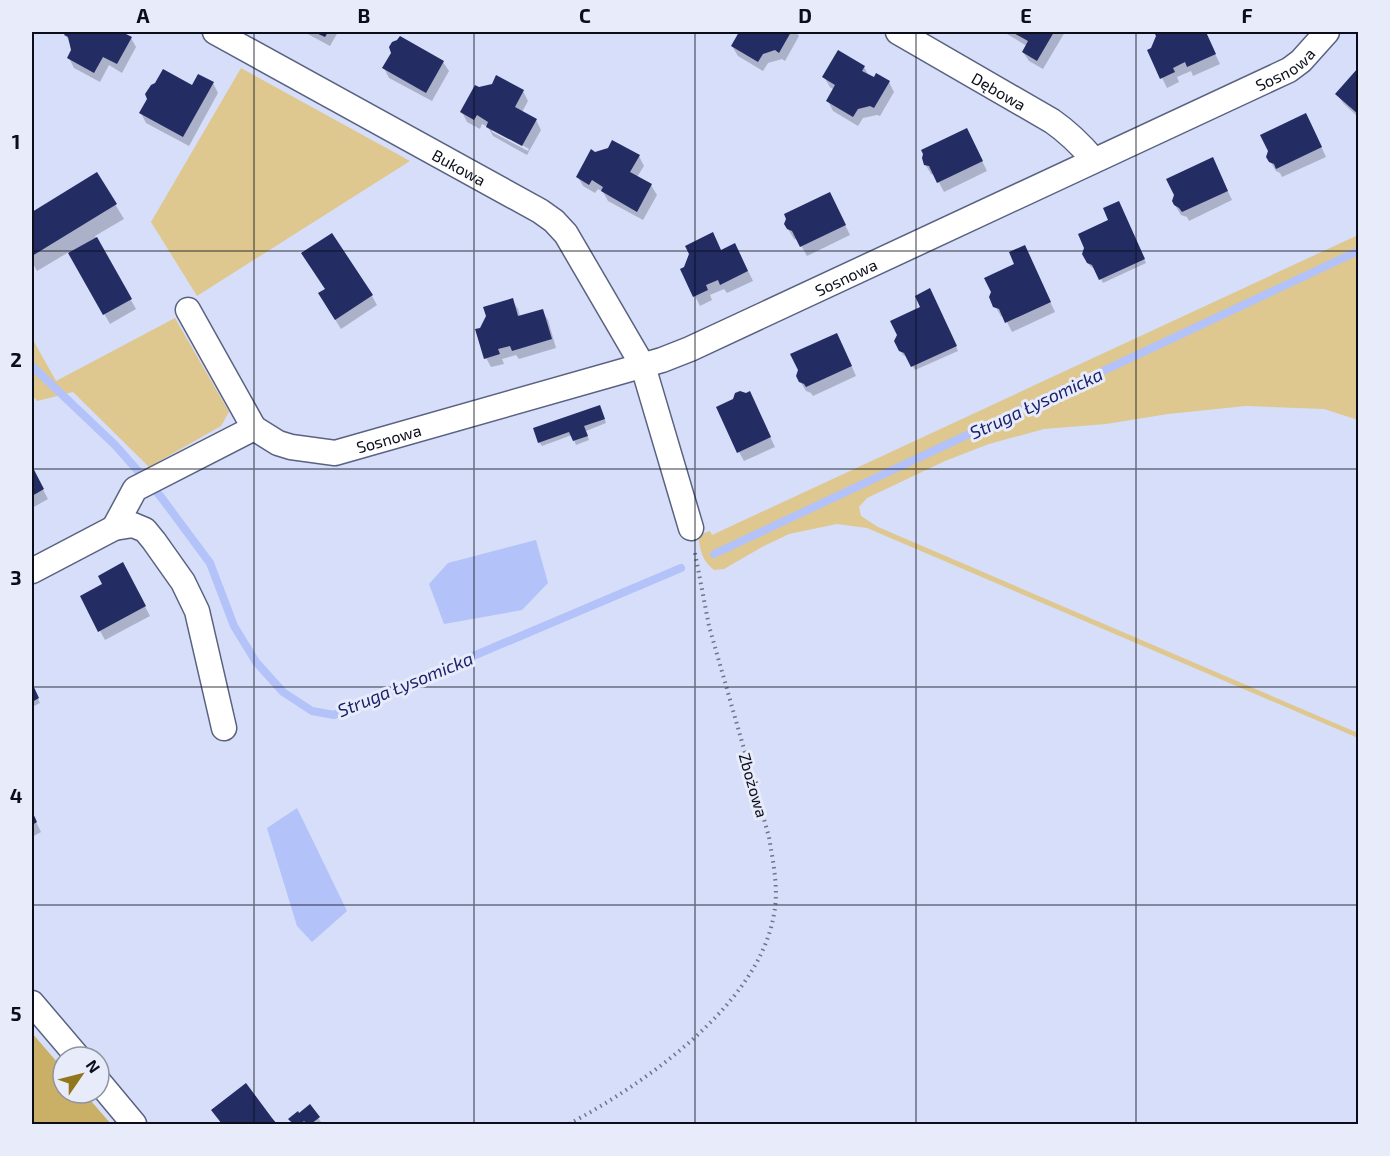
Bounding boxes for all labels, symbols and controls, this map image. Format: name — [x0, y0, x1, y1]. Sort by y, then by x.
text: A — [136, 3, 150, 27]
text: B — [358, 3, 370, 27]
text: C — [579, 3, 591, 27]
text: D — [798, 3, 812, 27]
text: E — [1020, 3, 1032, 27]
text: F — [1241, 3, 1253, 27]
street label: Sosnowa — [1252, 43, 1318, 94]
street label: Dębowa — [969, 67, 1030, 114]
text: 1 — [12, 129, 20, 153]
street label: Bukowa — [429, 144, 489, 189]
street label: Sosnowa — [811, 254, 880, 299]
text: 2 — [10, 347, 22, 371]
water label: Struga Łysomicka — [966, 363, 1106, 443]
street label: Sosnowa — [354, 420, 423, 456]
text: 3 — [10, 565, 22, 589]
water label: Struga Łysomicka — [334, 647, 476, 721]
street label: Zbożowa — [736, 750, 772, 820]
text: 4 — [10, 783, 23, 807]
text: 5 — [10, 1001, 22, 1025]
north arrow — [51, 1045, 111, 1105]
text: N — [83, 1056, 105, 1076]

